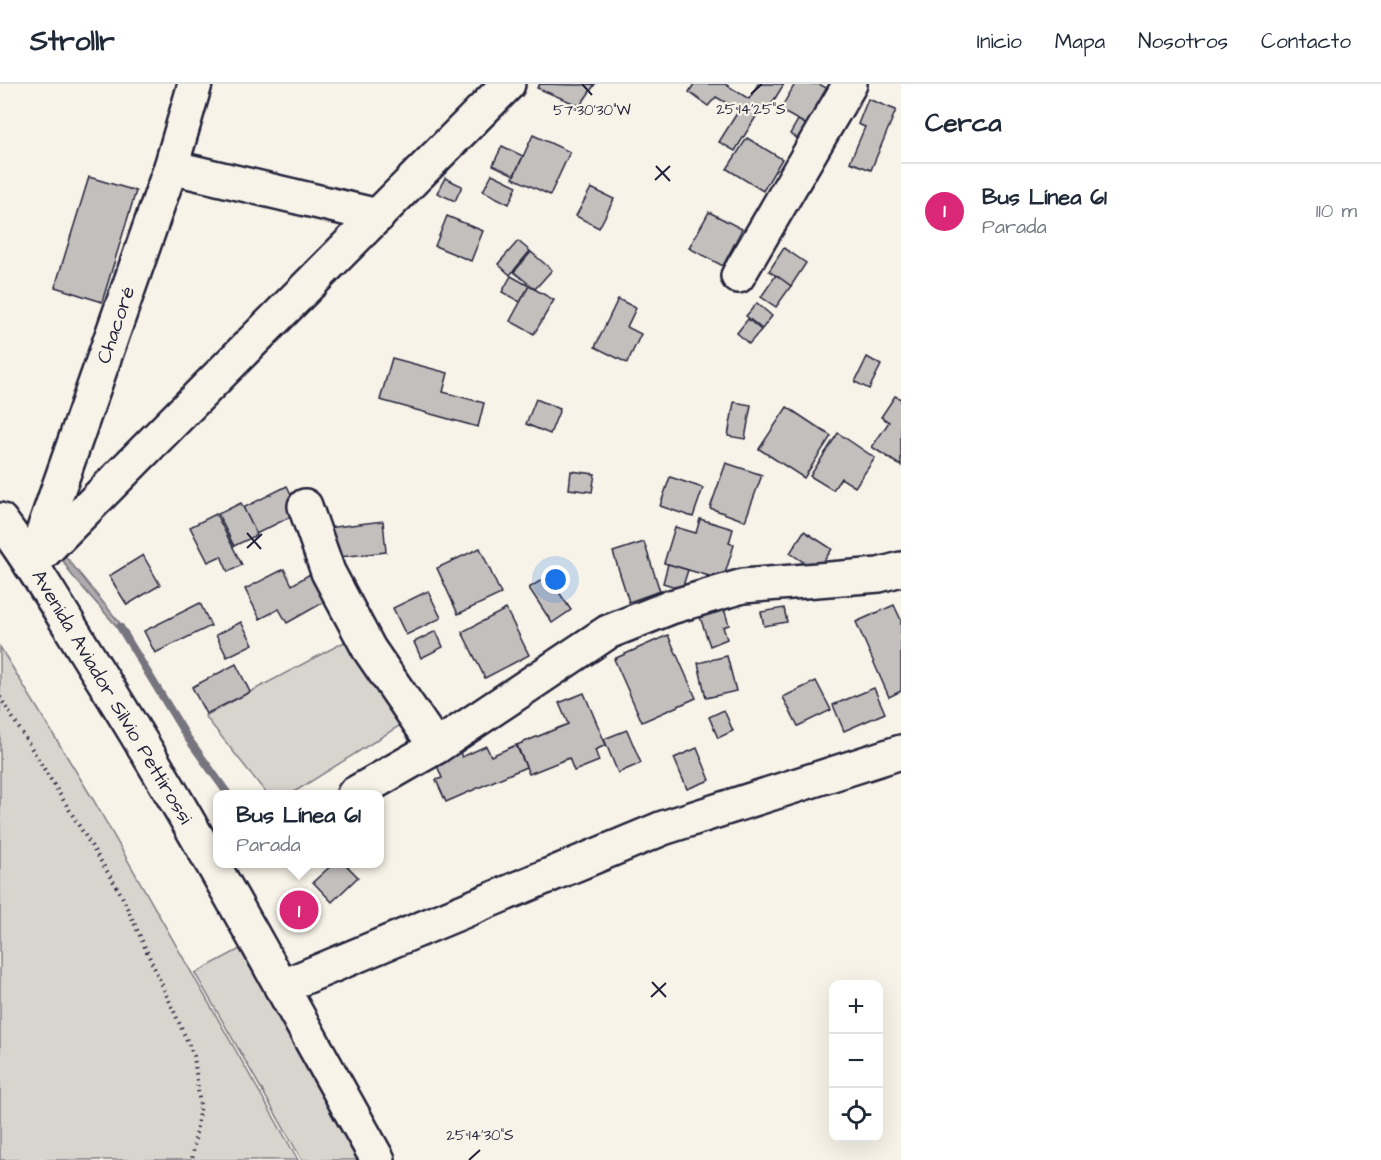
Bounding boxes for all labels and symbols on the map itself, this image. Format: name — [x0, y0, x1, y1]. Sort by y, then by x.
text: 25°14'25"S — [716, 99, 786, 120]
text: 57°30'30"W — [553, 100, 631, 121]
street label: Chacoré — [90, 282, 142, 367]
street label: Avenida Aviador Silvio Pettirossi — [25, 565, 199, 829]
your location — [541, 565, 570, 594]
pin: 1 — [280, 888, 318, 932]
text: 25°14'30"S — [446, 1125, 514, 1146]

